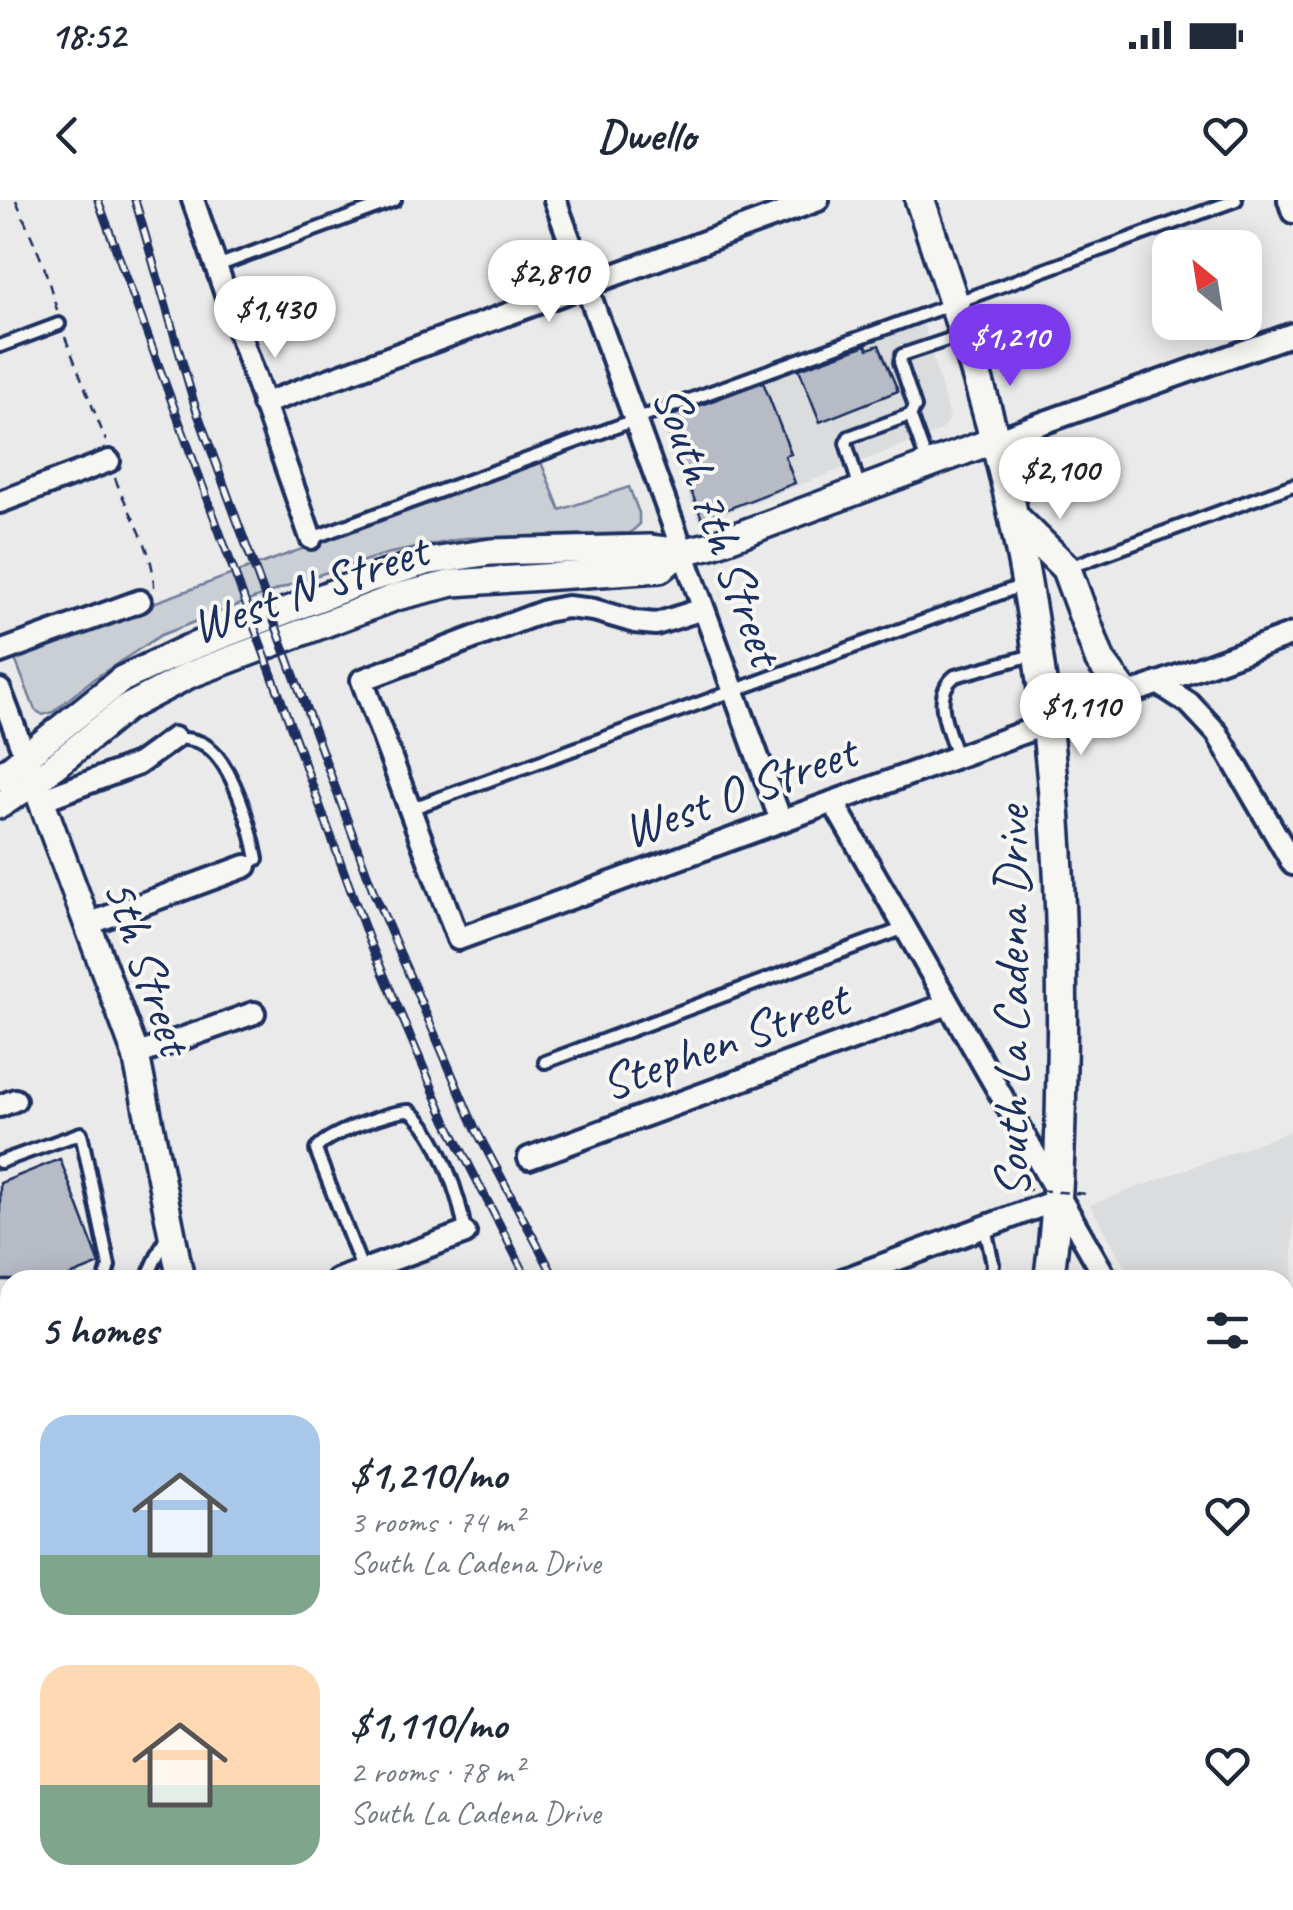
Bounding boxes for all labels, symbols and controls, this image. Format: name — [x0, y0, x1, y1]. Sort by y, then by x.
text: 18:52 — [50, 12, 125, 59]
text: Dwello — [598, 107, 695, 164]
icon: back — [40, 108, 95, 163]
icon: heart — [1198, 108, 1253, 163]
north arrow — [1152, 230, 1262, 340]
map controls — [1152, 230, 1262, 340]
pin: $2,810 — [468, 240, 630, 325]
text: $2,810 — [510, 252, 588, 293]
pin: $1,430 — [194, 276, 356, 361]
text: $1,430 — [236, 288, 314, 329]
pin: $1,210 — [929, 304, 1091, 389]
text: $1,210 — [971, 316, 1049, 357]
street label: South 7th Street — [638, 377, 799, 678]
pin: $2,100 — [979, 437, 1141, 522]
text: $2,100 — [1021, 449, 1099, 490]
street label: West N Street — [183, 517, 440, 658]
pin: $1,110 — [1000, 673, 1162, 758]
text: $1,110 — [1042, 685, 1120, 726]
street label: West O Street — [614, 718, 868, 862]
street label: South La Cadena Drive — [980, 803, 1043, 1198]
street label: 5th Street — [89, 870, 209, 1066]
street label: Stephen Street — [592, 966, 860, 1115]
icon: filters — [1200, 1303, 1255, 1358]
text: 5 homes — [40, 1304, 158, 1357]
text: $1,210/mo — [350, 1448, 507, 1501]
icon: home — [120, 1455, 240, 1575]
icon: heart — [1200, 1488, 1255, 1543]
text: 3 rooms · 74 m² — [350, 1501, 523, 1542]
text: South La Cadena Drive — [350, 1542, 601, 1583]
text: $1,110/mo — [350, 1698, 507, 1751]
icon: home — [120, 1705, 240, 1825]
icon: heart — [1200, 1738, 1255, 1793]
text: 2 rooms · 78 m² — [350, 1751, 523, 1792]
text: South La Cadena Drive — [350, 1792, 601, 1833]

